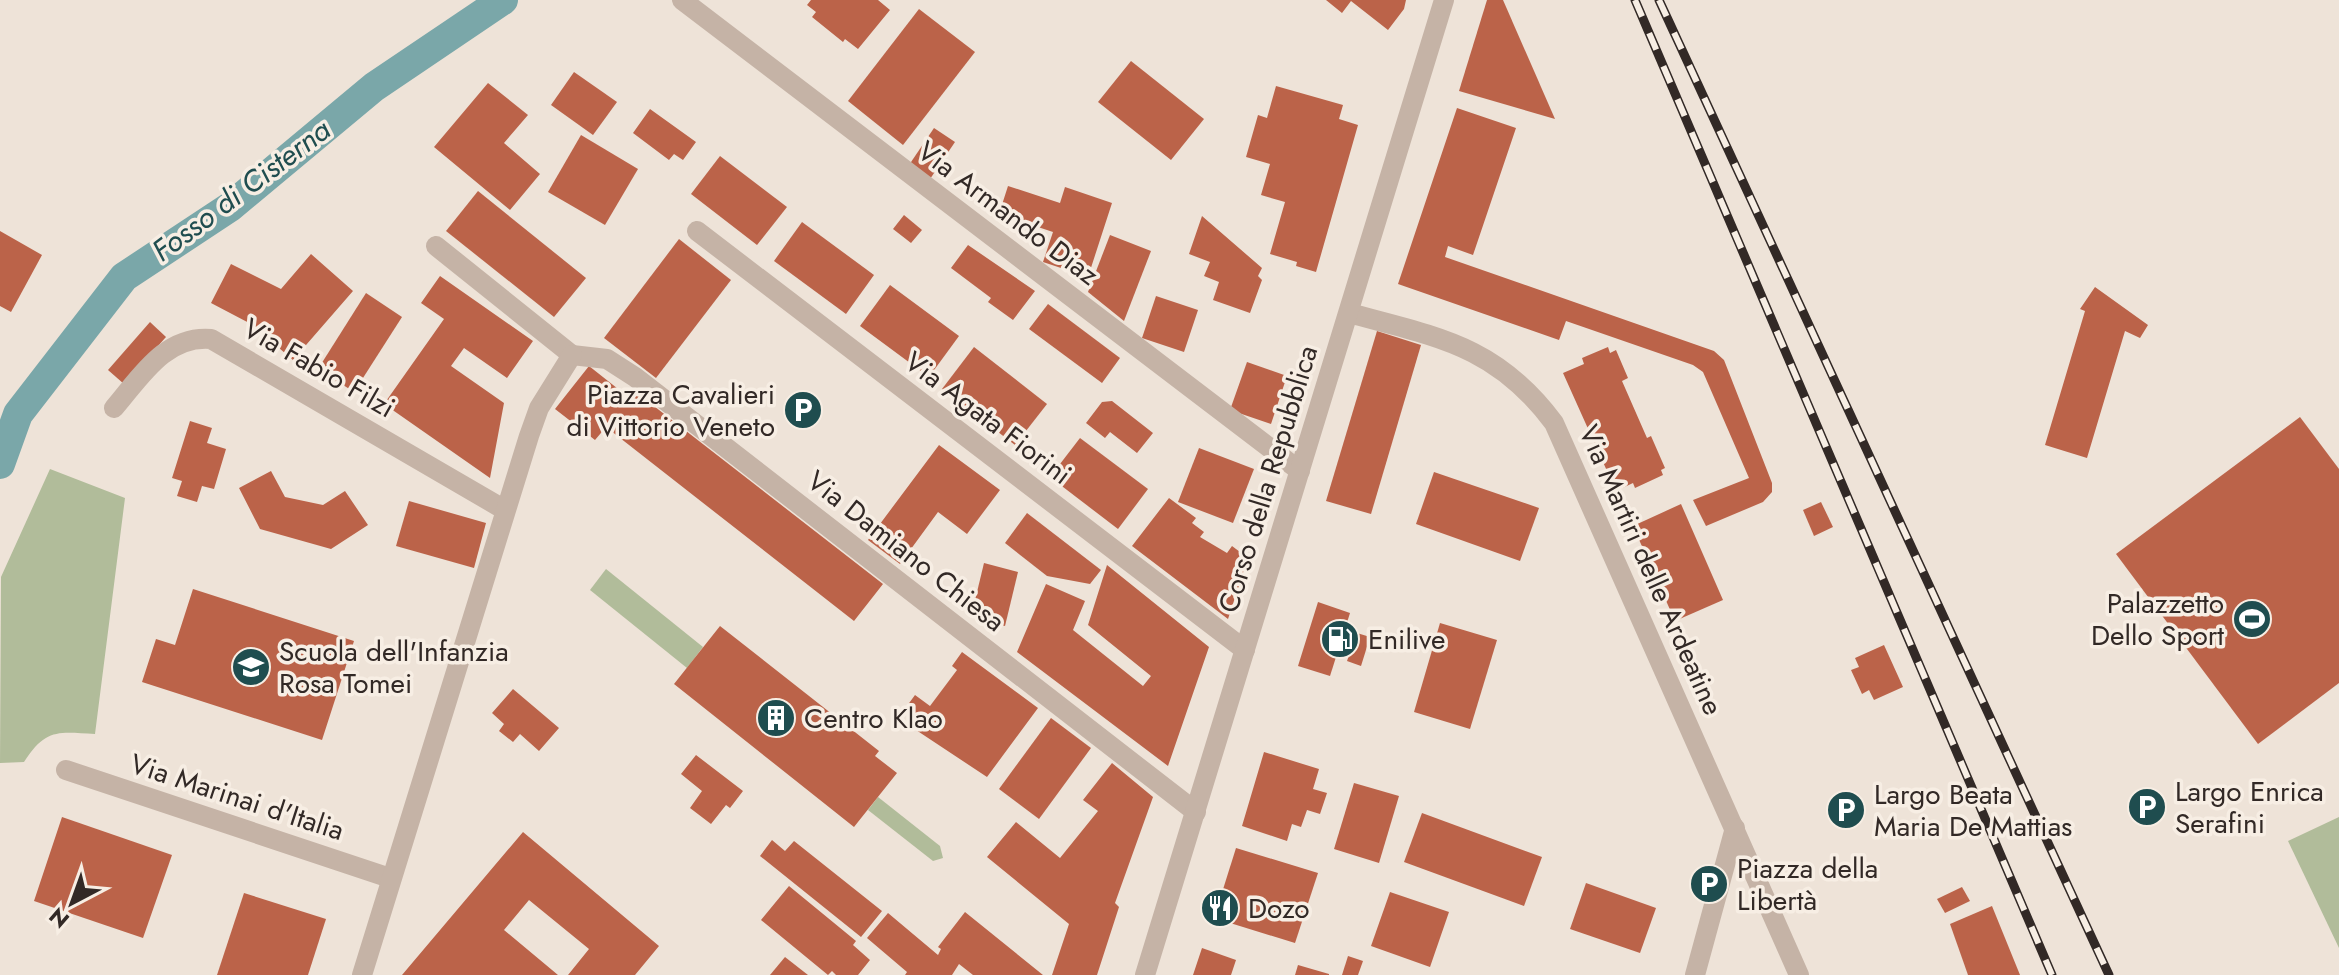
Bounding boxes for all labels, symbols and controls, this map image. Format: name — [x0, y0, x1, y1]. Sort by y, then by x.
water label: Fosso di Cisterna — [143, 108, 340, 272]
street label: Via Armando Diaz — [909, 131, 1107, 295]
street label: Via Fabio Filzi — [236, 308, 402, 428]
street label: Corso della Repubblica — [1208, 340, 1328, 618]
street label: Via Agata Fiorini — [896, 342, 1080, 494]
place label: Piazza Cavalieri di Vittorio Veneto — [567, 374, 775, 447]
parking icon: Piazza Cavalieri di Vittorio Veneto — [782, 389, 824, 431]
street label: Via Martiri delle Ardeatine — [1568, 418, 1734, 722]
street label: Via Damiano Chiesa — [798, 461, 1014, 641]
place label: Palazzetto Dello Sport — [2091, 583, 2224, 656]
sports icon: Palazzetto Dello Sport — [2231, 598, 2273, 640]
fuel station icon: Enilive — [1319, 618, 1361, 660]
place label: Enilive — [1368, 619, 1445, 660]
place label: Scuola dell'Infanzia Rosa Tomei — [279, 631, 509, 704]
school or university icon: Scuola dell'Infanzia Rosa Tomei — [230, 646, 272, 688]
building icon: Centro Klao — [755, 697, 797, 739]
place label: Centro Klao — [804, 698, 943, 739]
street label: Via Marinai d'Italia — [125, 743, 349, 851]
place label: Largo Enrica Serafini — [2175, 771, 2324, 844]
place label: Largo Beata Maria De Mattias — [1874, 774, 2072, 847]
parking icon: Largo Enrica Serafini — [2126, 786, 2168, 828]
parking icon: Largo Beata Maria De Mattias — [1825, 789, 1867, 831]
place label: Piazza della Libertà — [1737, 848, 1878, 921]
north arrow — [32, 863, 112, 943]
parking icon: Piazza della Libertà — [1688, 863, 1730, 905]
restaurant icon: Dozo — [1199, 887, 1241, 929]
place label: Dozo — [1248, 888, 1310, 929]
text: N — [42, 900, 76, 936]

